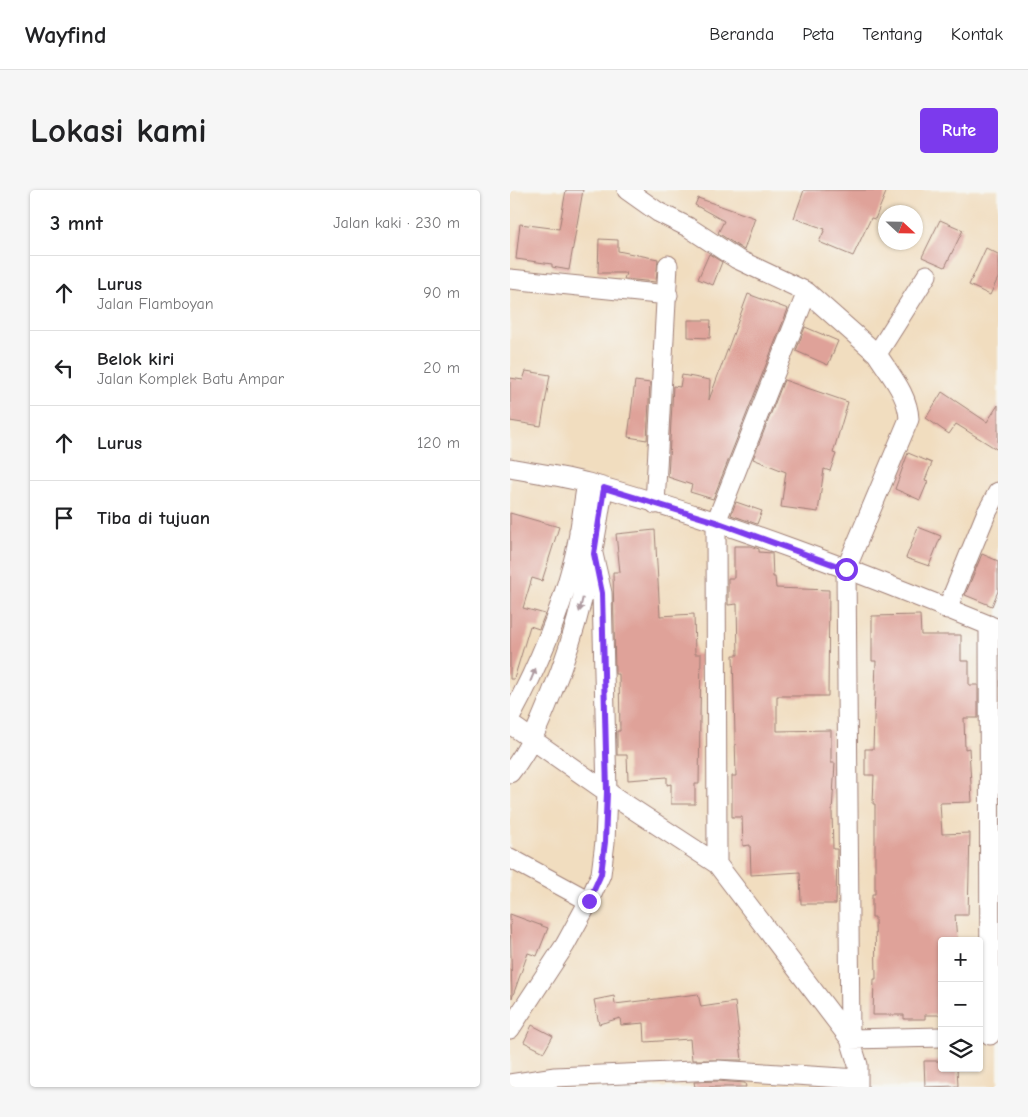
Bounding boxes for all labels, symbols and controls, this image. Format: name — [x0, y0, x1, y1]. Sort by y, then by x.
text: Wayfind — [25, 21, 106, 49]
text: Beranda — [709, 24, 774, 45]
text: Peta — [802, 24, 834, 45]
text: Tentang — [862, 24, 923, 45]
text: Kontak — [951, 24, 1003, 45]
button: Rute — [920, 108, 998, 153]
text: Lokasi kami — [30, 110, 207, 151]
north arrow — [878, 205, 923, 250]
text: 3 mnt — [50, 211, 103, 235]
text: Jalan kaki · 230 m — [333, 214, 460, 232]
text: Lurus — [97, 273, 142, 295]
icon: ahead — [50, 279, 78, 307]
text: 90 m — [423, 284, 460, 302]
text: Jalan Flamboyan — [97, 295, 214, 313]
text: Belok kiri — [97, 348, 174, 370]
icon: left — [50, 354, 78, 382]
text: 20 m — [423, 359, 460, 377]
text: Jalan Komplek Batu Ampar — [97, 370, 284, 388]
icon: ahead — [50, 429, 78, 457]
text: Lurus — [97, 432, 142, 454]
text: 120 m — [417, 434, 460, 452]
icon: arrive — [50, 504, 78, 532]
text: Tiba di tujuan — [97, 507, 210, 529]
route start — [835, 558, 858, 581]
one-way arrow — [577, 597, 585, 612]
one-way arrow — [529, 668, 537, 682]
route end — [578, 890, 601, 913]
map controls — [938, 937, 983, 1072]
button: + — [938, 937, 983, 982]
button: − — [938, 982, 983, 1027]
button: layers — [938, 1027, 983, 1072]

